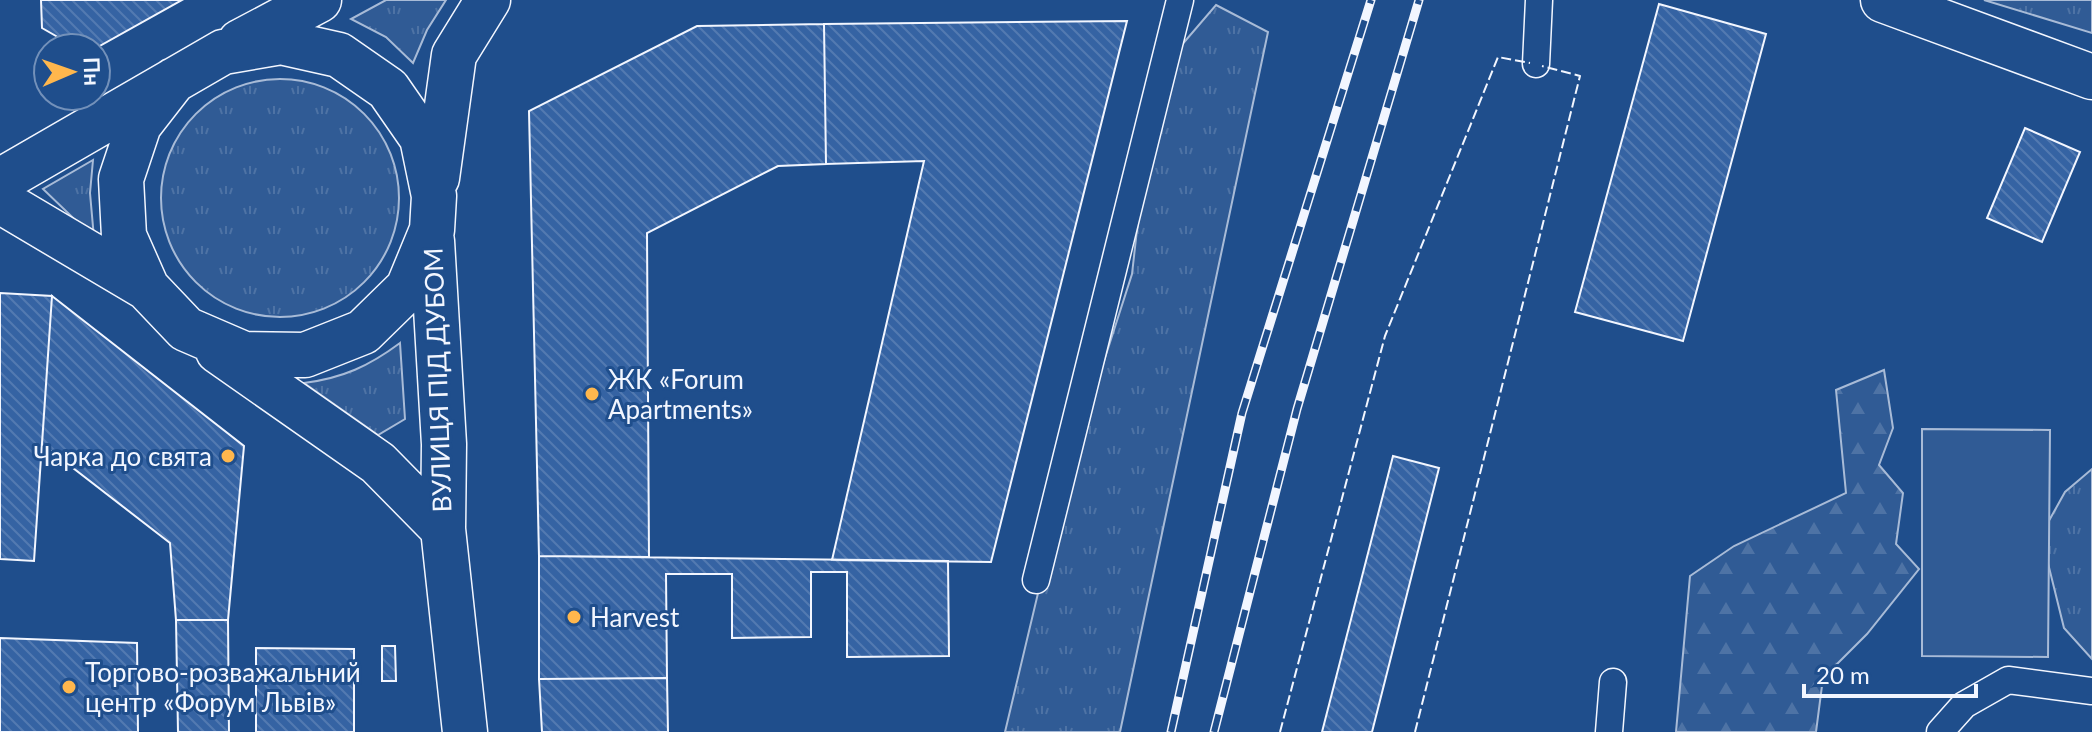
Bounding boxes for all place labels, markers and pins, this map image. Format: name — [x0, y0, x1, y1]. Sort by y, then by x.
place label: ЖК «Forum Apartments» — [608, 363, 753, 425]
marker: ЖК «Forum Apartments» — [583, 385, 601, 403]
place label: Чарка до свята — [33, 440, 212, 472]
marker: Чарка до свята — [219, 447, 237, 465]
place label: Harvest — [590, 601, 680, 633]
marker: Harvest — [565, 608, 583, 626]
place label: Торгово-розважальний центр «Форум Львів» — [85, 656, 361, 718]
marker: Торгово-розважальний центр «Форум Львів» — [60, 678, 78, 696]

